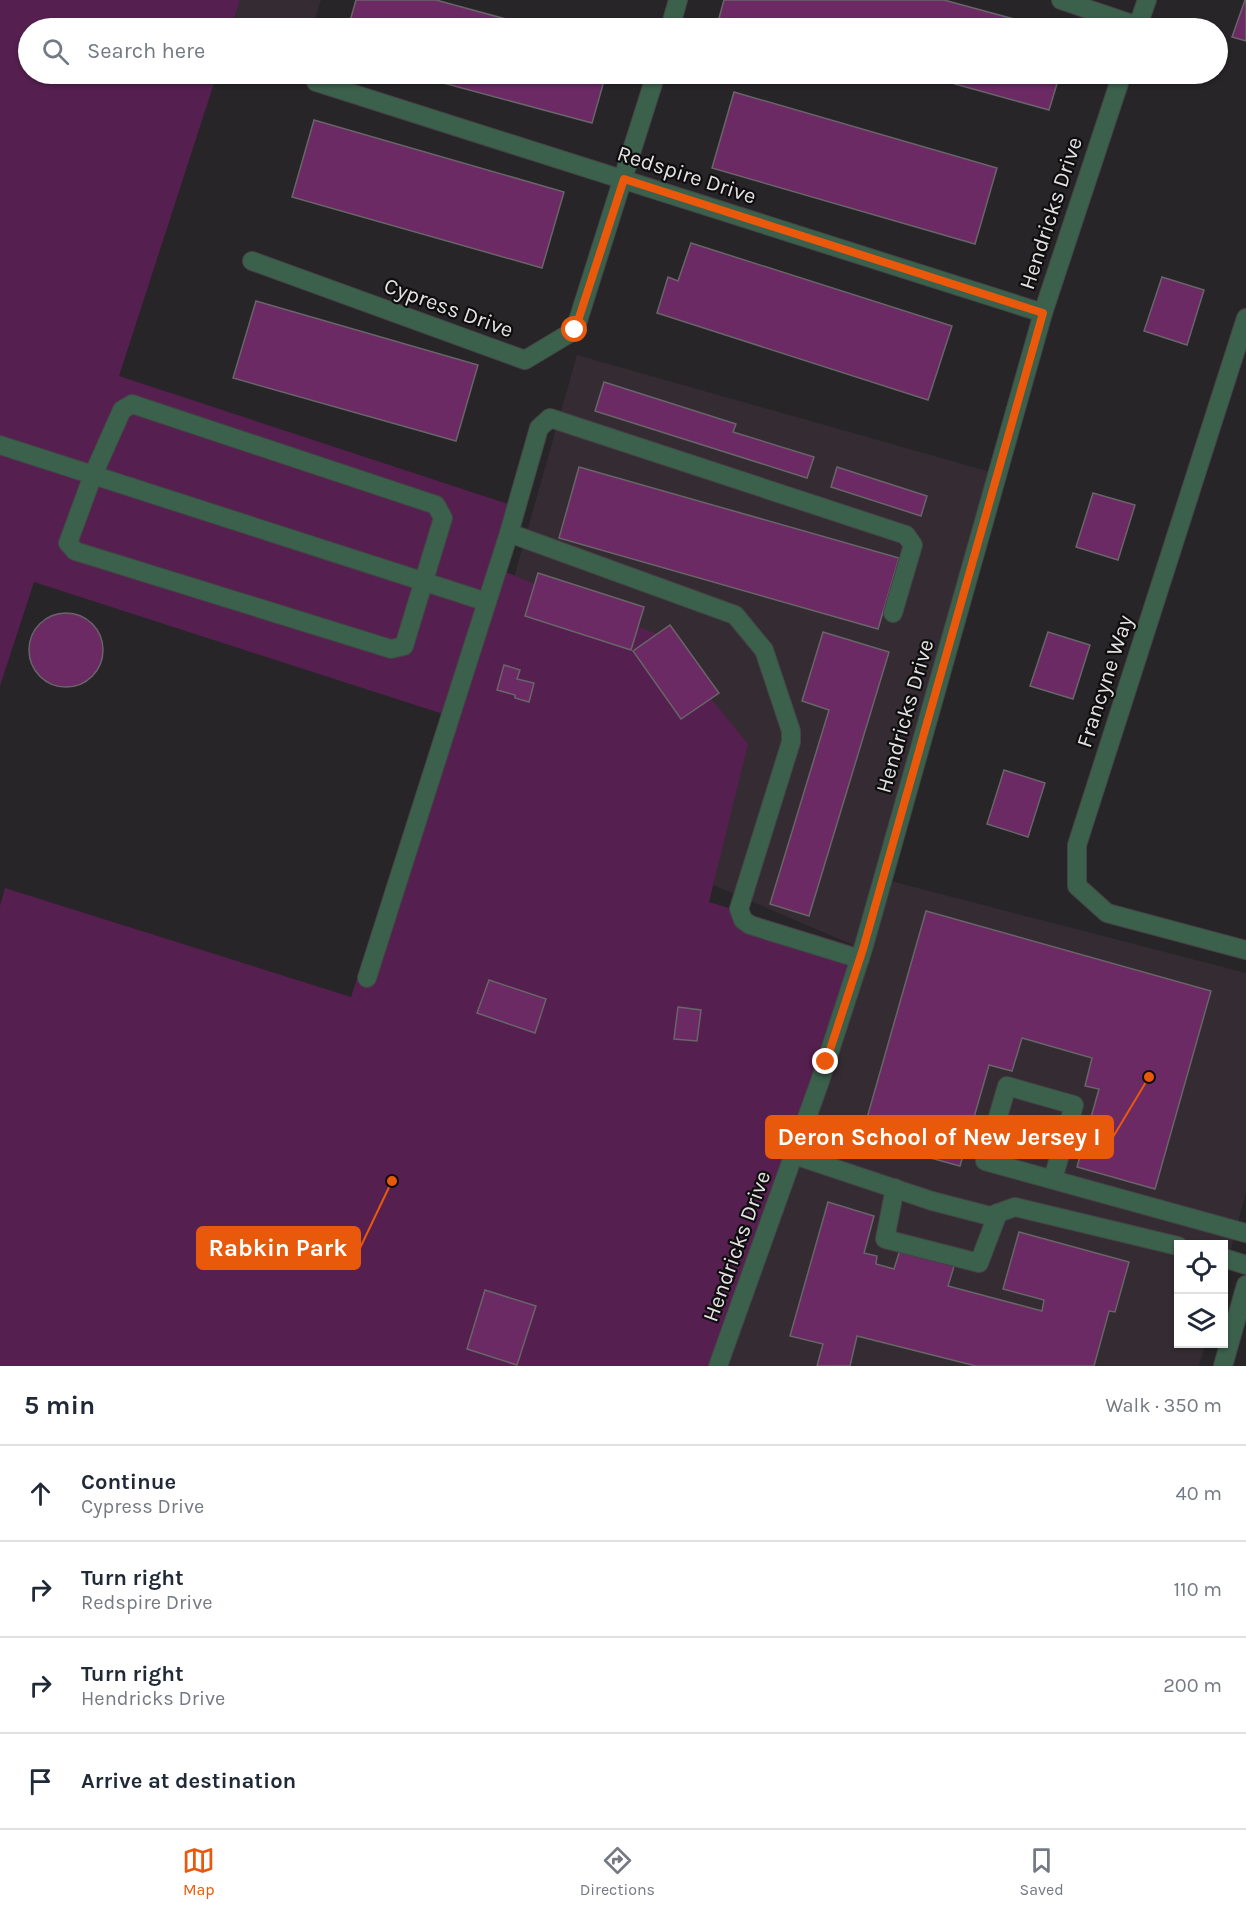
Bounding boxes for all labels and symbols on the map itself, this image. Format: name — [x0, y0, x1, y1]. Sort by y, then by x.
street label: Hendricks Drive — [1014, 134, 1088, 293]
street label: Redspire Drive — [614, 140, 759, 210]
street label: Cypress Drive — [381, 273, 517, 343]
route start — [561, 316, 587, 342]
street label: Francyne Way — [1071, 612, 1139, 751]
street label: Hendricks Drive — [871, 636, 939, 796]
route end — [812, 1048, 838, 1074]
callout: Deron School of New Jersey I — [766, 1116, 1113, 1158]
text: Deron School of New Jersey I — [777, 1123, 1101, 1151]
street label: Hendricks Drive — [698, 1167, 776, 1325]
callout: Rabkin Park — [197, 1227, 360, 1269]
text: Rabkin Park — [209, 1234, 347, 1262]

